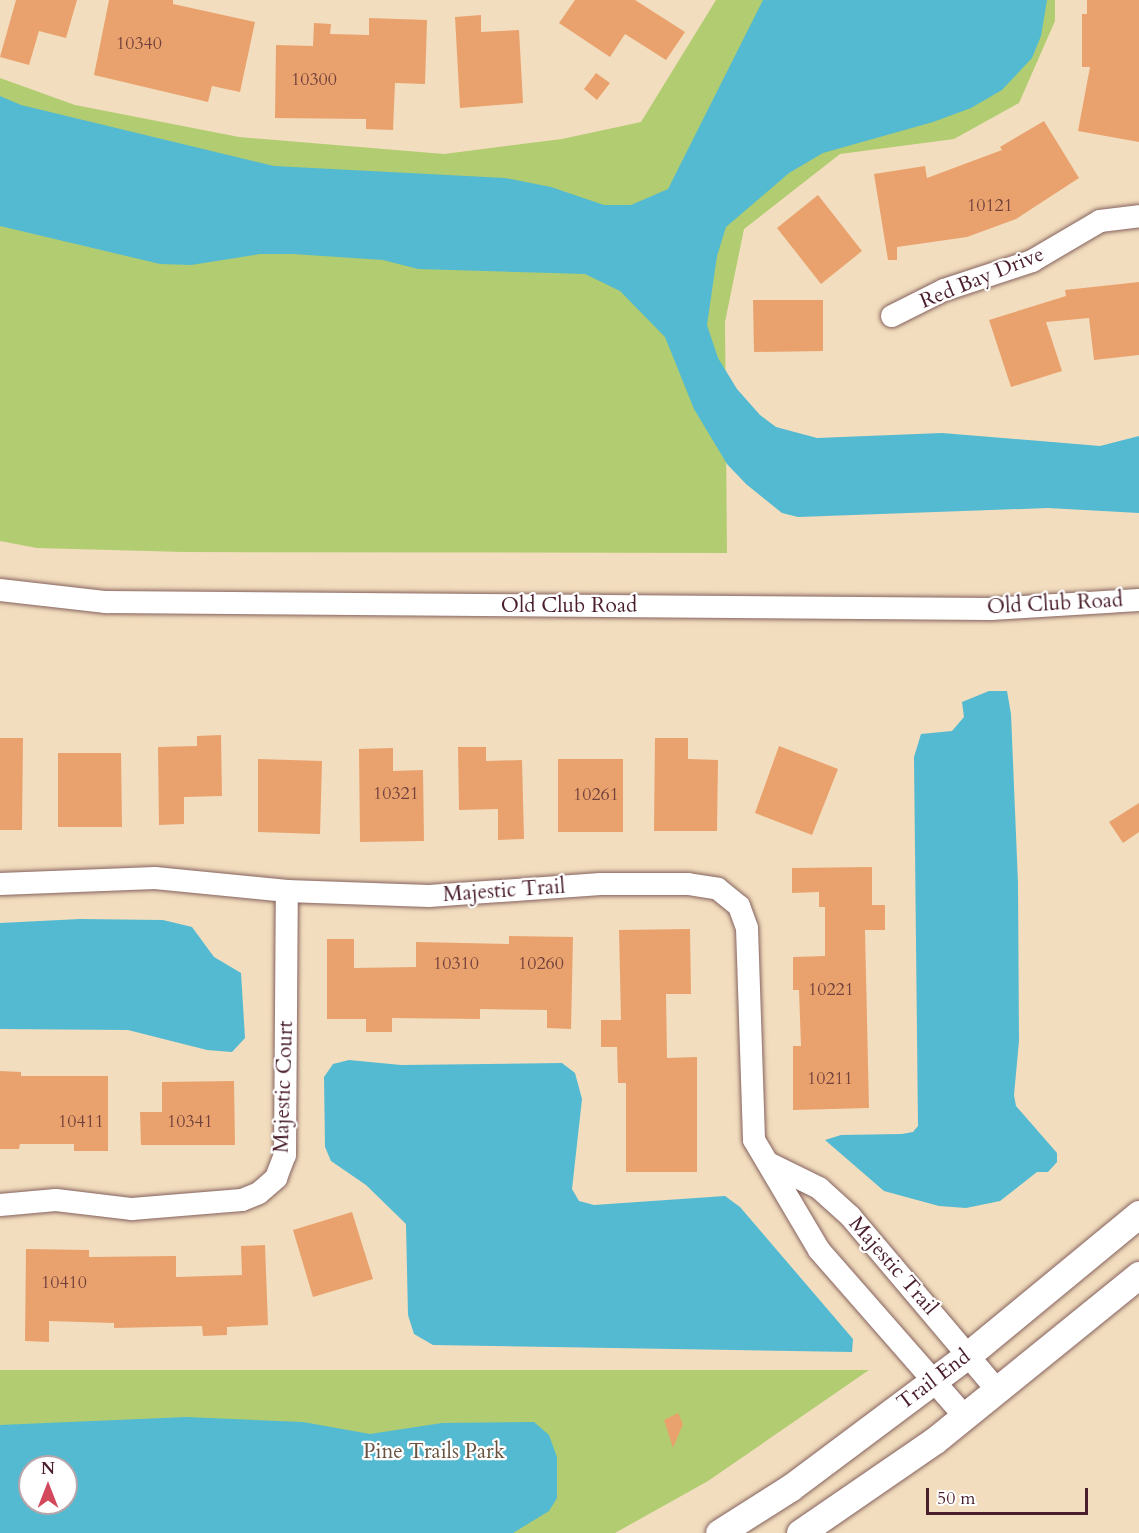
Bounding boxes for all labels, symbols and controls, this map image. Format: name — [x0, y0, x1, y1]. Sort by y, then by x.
house number: 10340 — [116, 33, 162, 55]
house number: 10300 — [291, 69, 337, 91]
house number: 10121 — [967, 195, 1013, 217]
street label: Red Bay Drive — [916, 242, 1048, 314]
street label: Old Club Road — [986, 588, 1124, 620]
street label: Old Club Road — [501, 593, 637, 619]
house number: 10321 — [373, 783, 419, 805]
house number: 10261 — [573, 784, 619, 806]
street label: Majestic Trail — [442, 874, 566, 908]
house number: 10310 — [433, 953, 479, 975]
house number: 10260 — [518, 953, 564, 975]
house number: 10221 — [808, 979, 854, 1001]
street label: Majestic Court — [269, 1020, 299, 1154]
house number: 10211 — [807, 1068, 853, 1090]
house number: 10411 — [58, 1111, 104, 1133]
house number: 10341 — [167, 1111, 213, 1133]
street label: Majestic Trail — [843, 1212, 943, 1320]
house number: 10410 — [41, 1272, 87, 1294]
street label: Trail End — [892, 1344, 976, 1416]
park label: Pine Trails Park — [363, 1439, 505, 1465]
north arrow — [18, 1455, 78, 1515]
text: N — [41, 1458, 55, 1480]
scale bar — [929, 1476, 1091, 1514]
text: 50 m — [937, 1486, 976, 1511]

